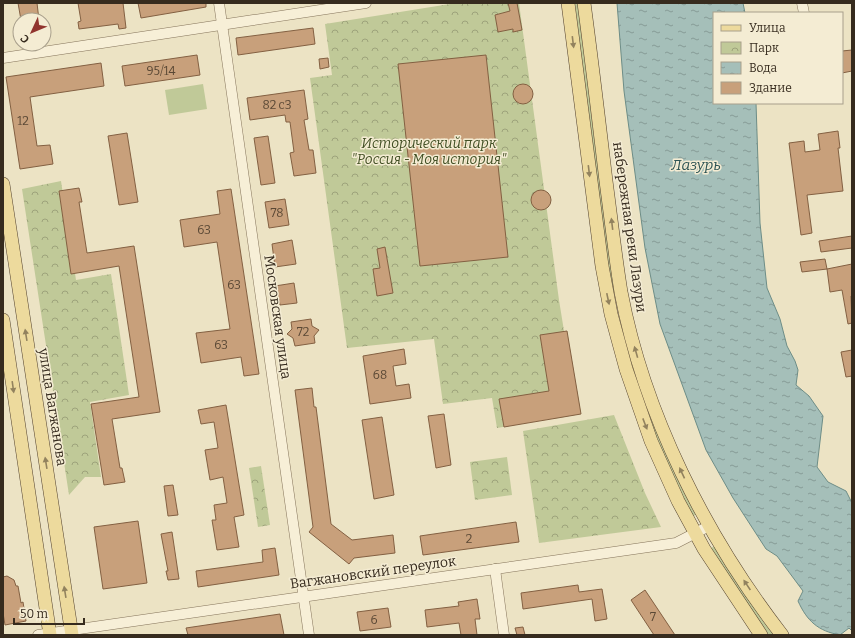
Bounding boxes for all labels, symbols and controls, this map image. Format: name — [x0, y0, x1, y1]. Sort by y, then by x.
north arrow — [12, 12, 52, 52]
legend — [713, 12, 843, 104]
text: Улица — [749, 21, 786, 35]
text: С — [18, 32, 32, 46]
one-way arrow — [570, 36, 576, 48]
text: Парк — [749, 41, 779, 55]
text: Вода — [749, 61, 778, 75]
house number: 95/14 — [146, 64, 176, 78]
text: Здание — [749, 81, 792, 95]
house number: 82 с3 — [262, 98, 292, 112]
house number: 12 — [17, 114, 29, 128]
park label: Исторический парк "Россия - Моя история" — [352, 135, 507, 168]
street label: набережная реки Лазури — [609, 141, 650, 314]
water label: Лазурь — [670, 156, 721, 174]
one-way arrow — [586, 165, 592, 177]
house number: 78 — [270, 206, 284, 220]
one-way arrow — [609, 218, 615, 230]
house number: 63 — [197, 223, 211, 237]
street label: Московская улица — [260, 254, 295, 381]
house number: 63 — [227, 278, 241, 292]
one-way arrow — [606, 293, 612, 305]
house number: 72 — [297, 325, 309, 339]
one-way arrow — [23, 329, 29, 341]
house number: 63 — [214, 338, 228, 352]
one-way arrow — [633, 345, 639, 357]
street label: улица Вагжанова — [35, 346, 70, 467]
house number: 68 — [373, 368, 387, 382]
one-way arrow — [10, 380, 16, 393]
one-way arrow — [642, 418, 648, 430]
one-way arrow — [43, 457, 49, 469]
one-way arrow — [679, 467, 685, 479]
house number: 2 — [466, 532, 472, 546]
street label: Вагжановский переулок — [289, 552, 458, 593]
one-way arrow — [743, 580, 751, 591]
one-way arrow — [62, 586, 68, 598]
scale bar — [14, 600, 84, 626]
text: 50 m — [20, 607, 49, 621]
house number: 7 — [650, 610, 656, 624]
house number: 6 — [370, 613, 378, 627]

